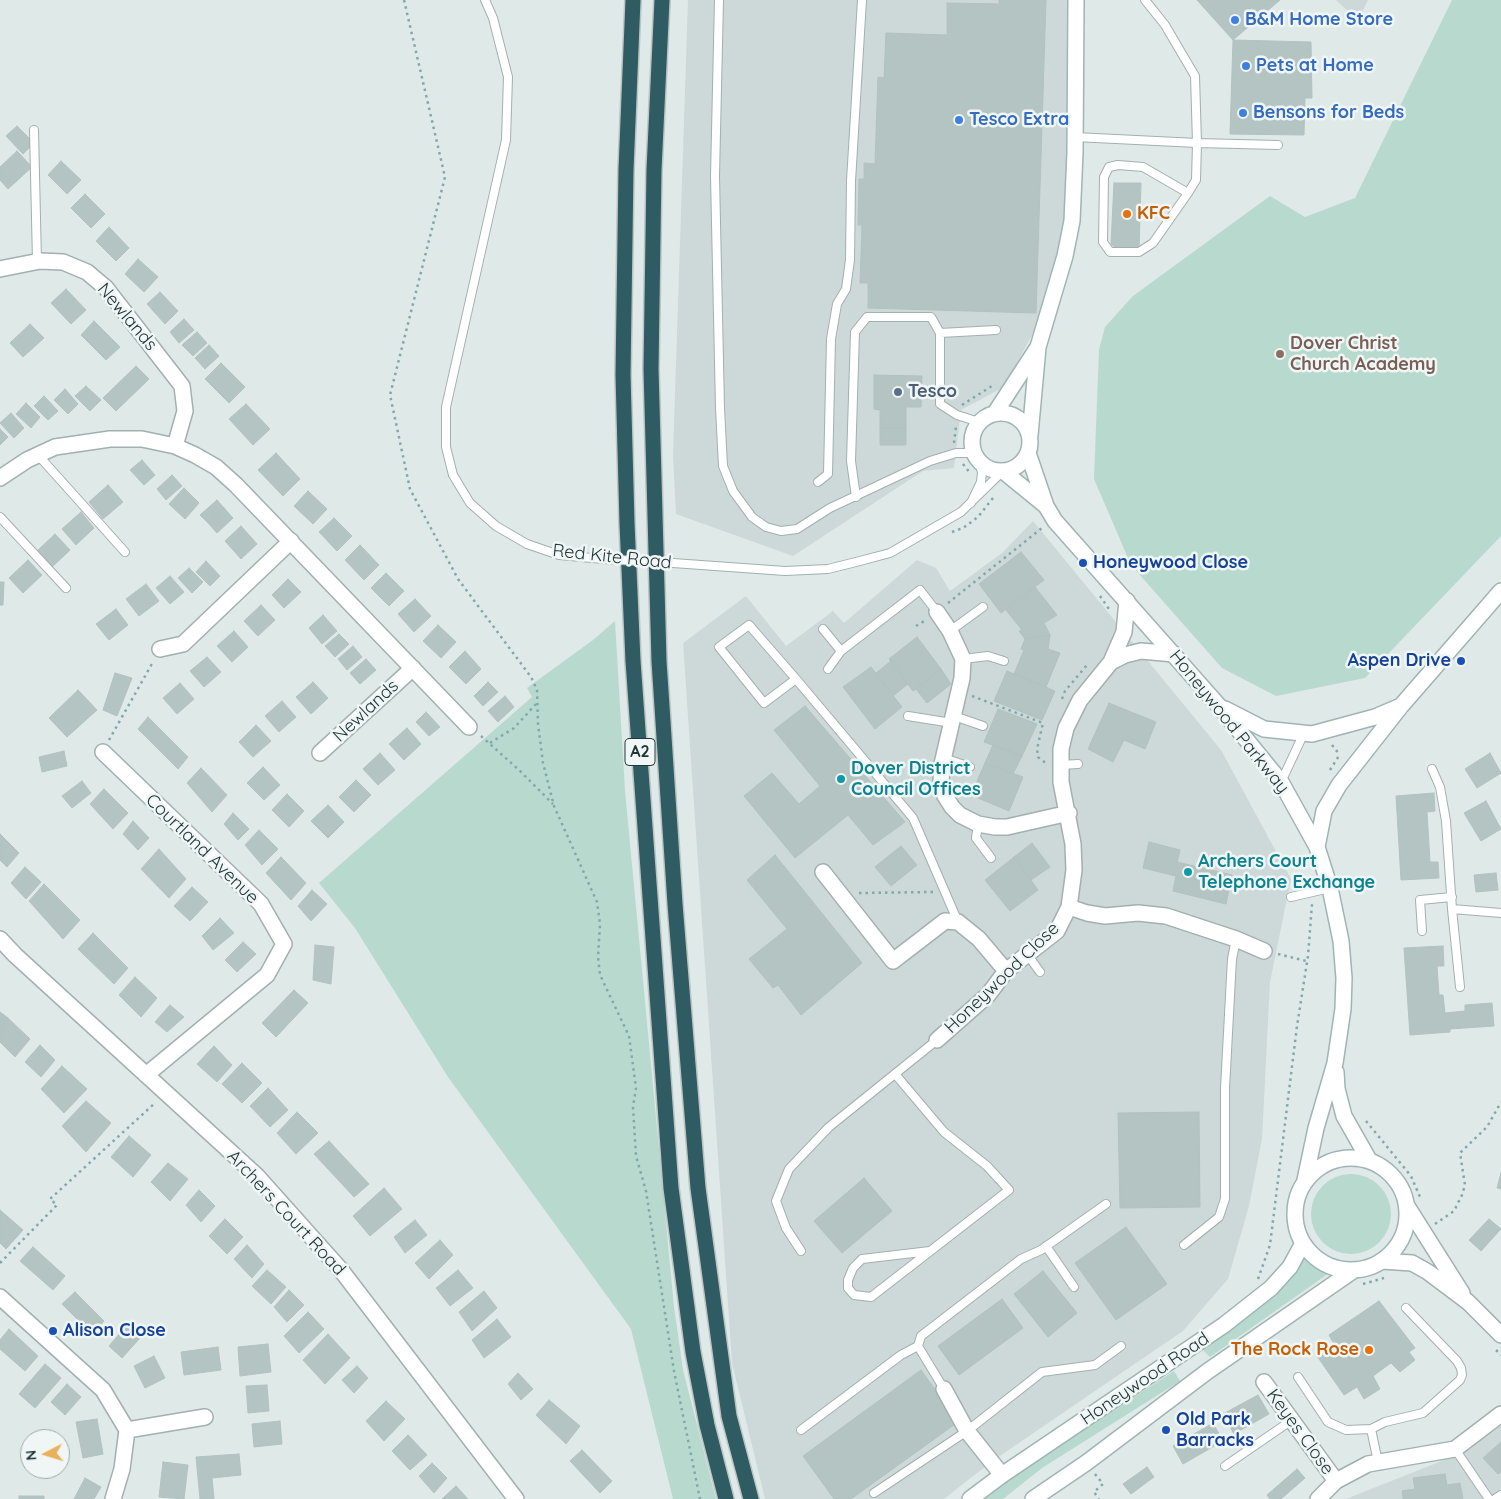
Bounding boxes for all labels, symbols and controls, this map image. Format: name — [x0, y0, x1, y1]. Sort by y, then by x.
place label: B&M Home Store — [1245, 9, 1393, 31]
marker: B&M Home Store — [1229, 14, 1241, 26]
place label: Pets at Home — [1256, 55, 1374, 77]
marker: Pets at Home — [1240, 60, 1252, 72]
place label: Bensons for Beds — [1253, 102, 1404, 124]
marker: Bensons for Beds — [1237, 107, 1249, 119]
place label: Tesco Extra — [969, 109, 1069, 131]
marker: Tesco Extra — [953, 114, 965, 126]
place label: KFC — [1137, 203, 1170, 225]
marker: KFC — [1121, 208, 1133, 220]
street label: Newlands — [92, 279, 162, 355]
place label: Dover Christ Church Academy — [1290, 333, 1436, 376]
marker: Dover Christ Church Academy — [1274, 348, 1286, 360]
place label: Tesco — [908, 381, 957, 403]
marker: Tesco — [892, 386, 904, 398]
street label: Red Kite Road — [551, 540, 673, 574]
place label: Honeywood Close — [1093, 552, 1248, 574]
marker: Honeywood Close — [1077, 557, 1089, 569]
street label: Honeywood Parkway — [1164, 646, 1294, 798]
place label: Aspen Drive — [1348, 650, 1451, 672]
marker: Aspen Drive — [1455, 655, 1467, 667]
street label: Newlands — [329, 675, 403, 747]
road number: A2 — [625, 739, 655, 766]
place label: Dover District Council Offices — [851, 758, 981, 801]
marker: Dover District Council Offices — [835, 773, 847, 785]
street label: Courtland Avenue — [141, 790, 263, 908]
place label: Archers Court Telephone Exchange — [1198, 851, 1375, 894]
marker: Archers Court Telephone Exchange — [1182, 866, 1194, 878]
street label: Honeywood Close — [940, 918, 1064, 1038]
street label: Archers Court Road — [222, 1146, 350, 1280]
place label: Alison Close — [63, 1320, 166, 1342]
marker: Alison Close — [47, 1325, 59, 1337]
street label: Honeywood Road — [1077, 1328, 1213, 1430]
place label: The Rock Rose — [1231, 1339, 1359, 1361]
marker: The Rock Rose — [1363, 1344, 1375, 1356]
street label: Keyes Close — [1262, 1385, 1338, 1479]
place label: Old Park Barracks — [1176, 1409, 1254, 1452]
marker: Old Park Barracks — [1160, 1424, 1172, 1436]
north arrow — [20, 1429, 70, 1479]
text: N — [22, 1449, 40, 1461]

